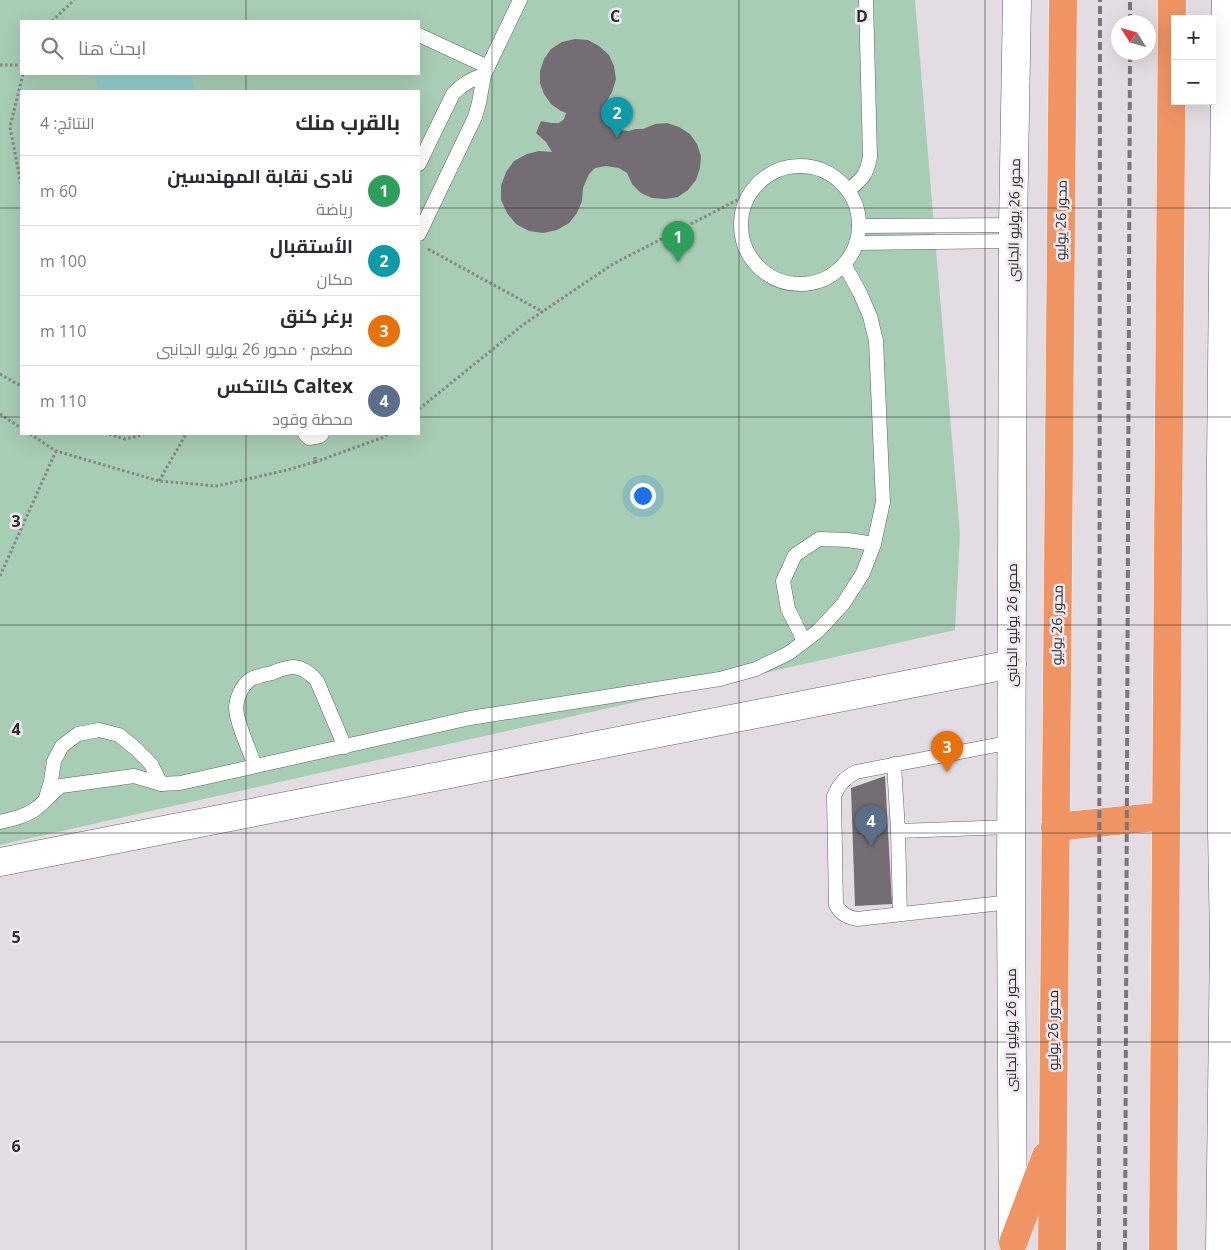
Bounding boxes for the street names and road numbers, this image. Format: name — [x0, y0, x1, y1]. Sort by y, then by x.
street label: محور 26 يوليو الجانبى — [1003, 158, 1024, 282]
street label: محور 26 يوليو — [1050, 180, 1071, 260]
street label: محور 26 يوليو الجانبى — [1002, 563, 1021, 687]
street label: محور 26 يوليو — [1046, 585, 1067, 665]
street label: محور 26 يوليو الجانبى — [1001, 968, 1020, 1092]
street label: محور 26 يوليو — [1043, 990, 1062, 1070]

